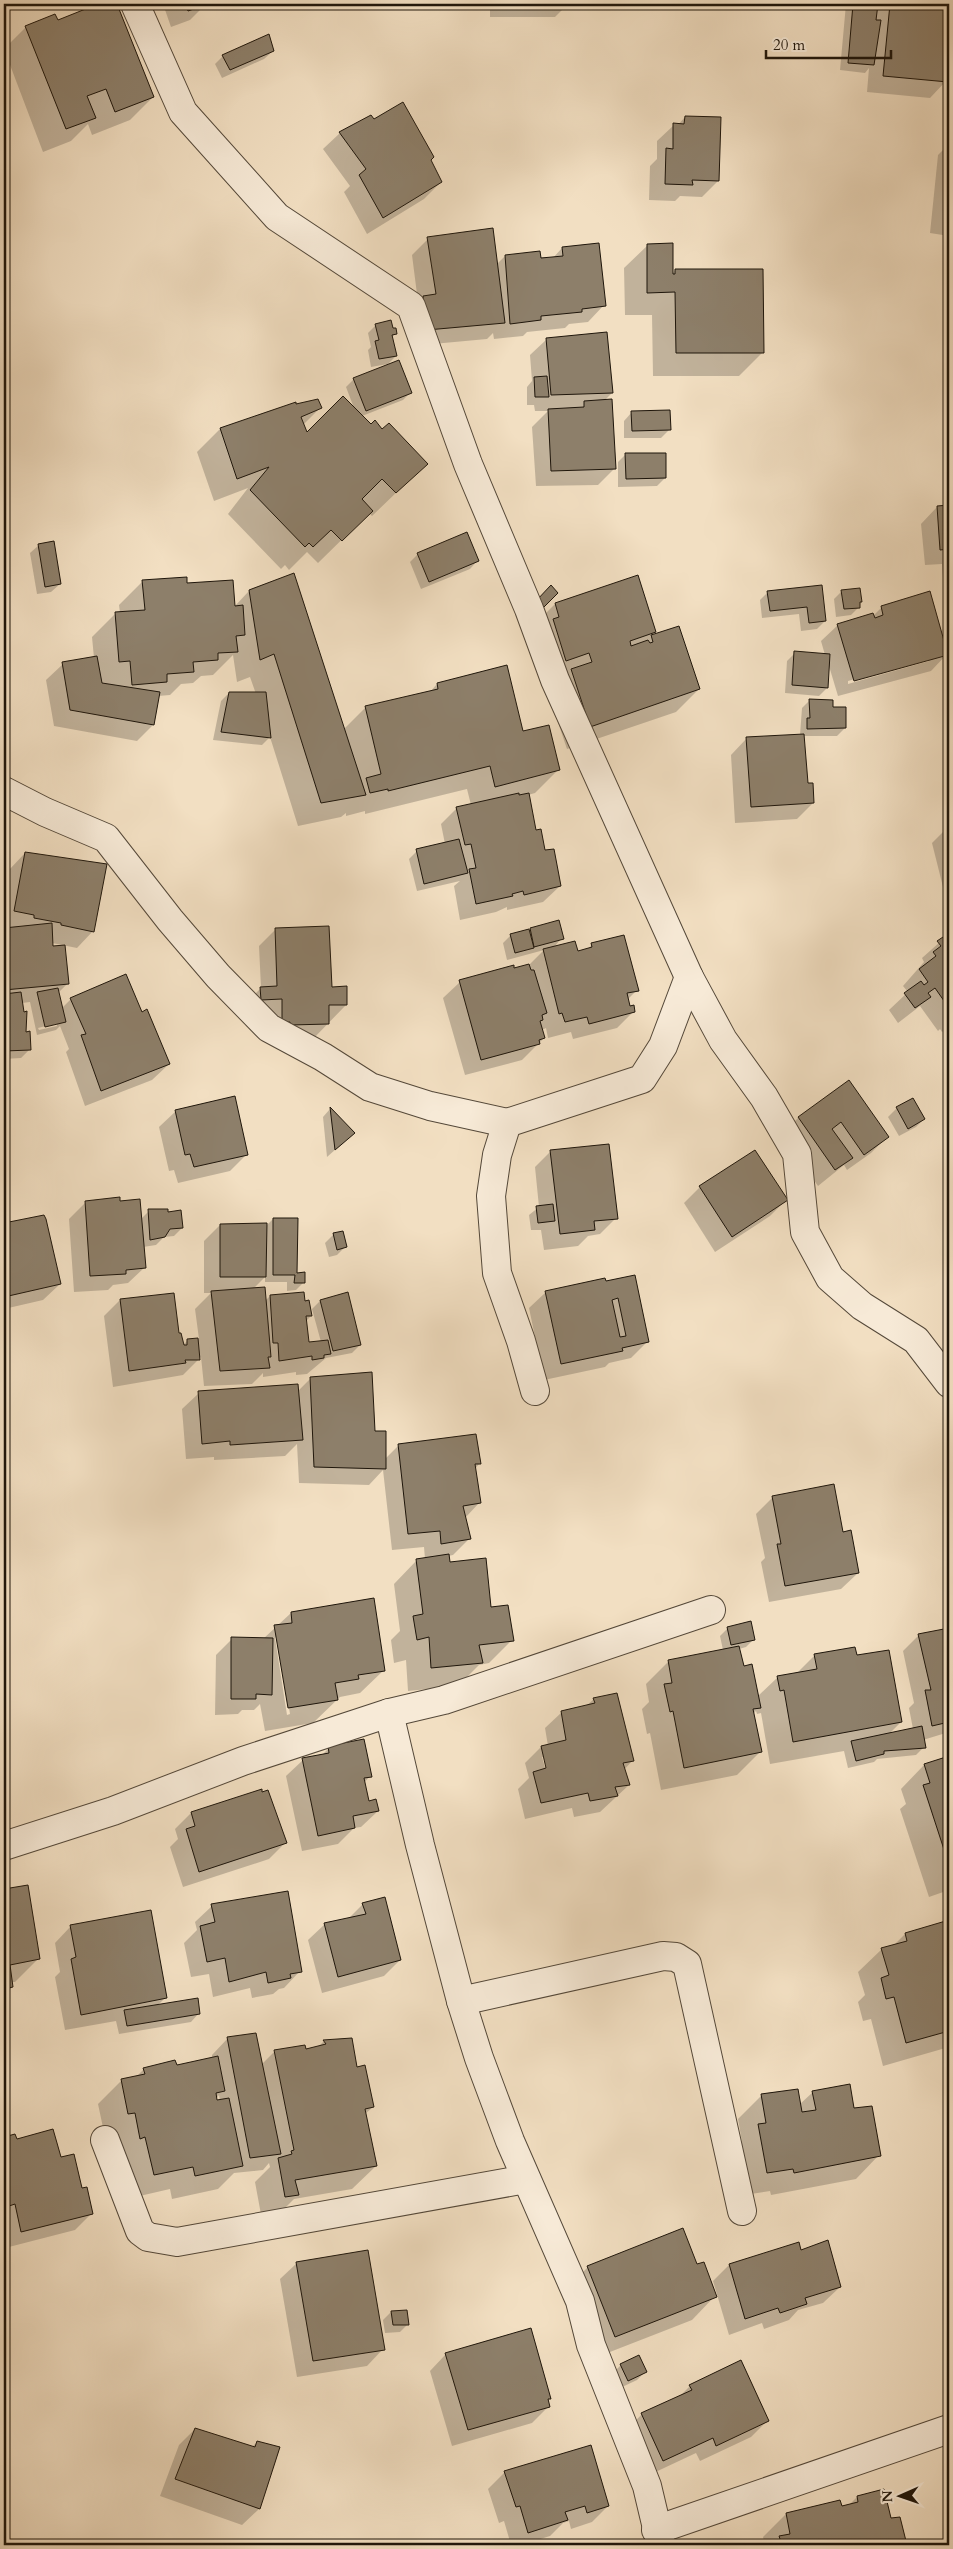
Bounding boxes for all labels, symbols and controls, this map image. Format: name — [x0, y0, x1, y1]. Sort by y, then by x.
scale bar — [766, 28, 890, 60]
text: 20 m — [773, 35, 805, 55]
north arrow — [876, 2472, 926, 2522]
text: N — [878, 2490, 897, 2503]

